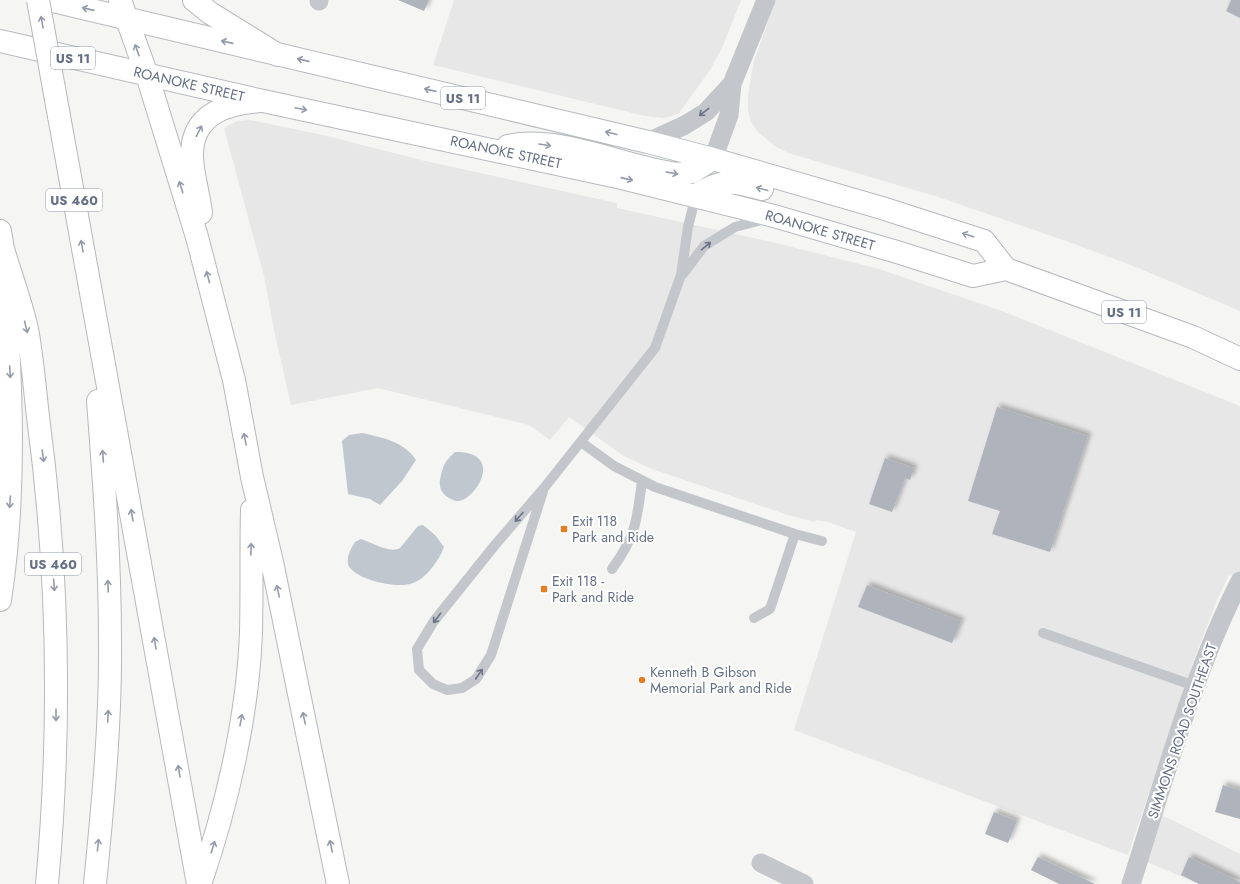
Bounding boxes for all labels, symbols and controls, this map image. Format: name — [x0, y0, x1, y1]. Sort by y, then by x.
one-way arrow — [82, 5, 95, 13]
one-way arrow — [37, 16, 45, 29]
one-way arrow — [220, 38, 233, 46]
one-way arrow — [133, 44, 141, 56]
road number: US 11 — [51, 47, 95, 69]
one-way arrow — [297, 56, 310, 64]
street label: ROANOKE STREET — [132, 62, 247, 107]
one-way arrow — [423, 86, 436, 94]
road number: US 11 — [441, 87, 485, 109]
one-way arrow — [294, 106, 307, 114]
one-way arrow — [699, 108, 710, 116]
one-way arrow — [195, 125, 203, 137]
one-way arrow — [604, 129, 617, 136]
street label: ROANOKE STREET — [448, 130, 564, 174]
one-way arrow — [539, 141, 552, 149]
one-way arrow — [665, 169, 678, 177]
one-way arrow — [620, 175, 633, 183]
one-way arrow — [177, 181, 185, 193]
one-way arrow — [756, 185, 769, 192]
road number: US 460 — [46, 189, 102, 211]
street label: ROANOKE STREET — [763, 205, 878, 255]
one-way arrow — [961, 231, 974, 238]
one-way arrow — [78, 240, 86, 253]
one-way arrow — [701, 241, 712, 250]
one-way arrow — [204, 271, 211, 284]
road number: US 11 — [1102, 301, 1146, 323]
one-way arrow — [22, 320, 30, 333]
one-way arrow — [6, 365, 13, 378]
one-way arrow — [240, 432, 248, 445]
one-way arrow — [39, 449, 47, 462]
one-way arrow — [99, 450, 106, 463]
one-way arrow — [7, 495, 14, 508]
one-way arrow — [127, 509, 135, 522]
place label: Exit 118 Park and Ride — [572, 511, 654, 547]
one-way arrow — [514, 512, 524, 522]
marker: Exit 118 Park and Ride — [559, 524, 569, 534]
one-way arrow — [247, 543, 255, 556]
road number: US 460 — [25, 553, 81, 575]
place label: Exit 118 - Park and Ride — [552, 571, 634, 607]
one-way arrow — [51, 578, 58, 591]
one-way arrow — [105, 580, 112, 593]
marker: Exit 118 - Park and Ride — [539, 584, 549, 594]
one-way arrow — [274, 585, 282, 598]
one-way arrow — [432, 612, 441, 623]
one-way arrow — [151, 637, 159, 650]
street label: SIMMONS ROAD SOUTHEAST — [1143, 640, 1222, 821]
place label: Kenneth B Gibson Memorial Park and Ride — [650, 662, 792, 698]
one-way arrow — [474, 669, 483, 680]
marker: Kenneth B Gibson Memorial Park and Ride — [637, 675, 647, 685]
one-way arrow — [52, 708, 60, 721]
one-way arrow — [104, 710, 111, 723]
one-way arrow — [300, 712, 308, 725]
one-way arrow — [237, 714, 245, 727]
one-way arrow — [175, 765, 183, 778]
one-way arrow — [95, 839, 102, 852]
one-way arrow — [326, 840, 334, 853]
one-way arrow — [210, 841, 217, 854]

